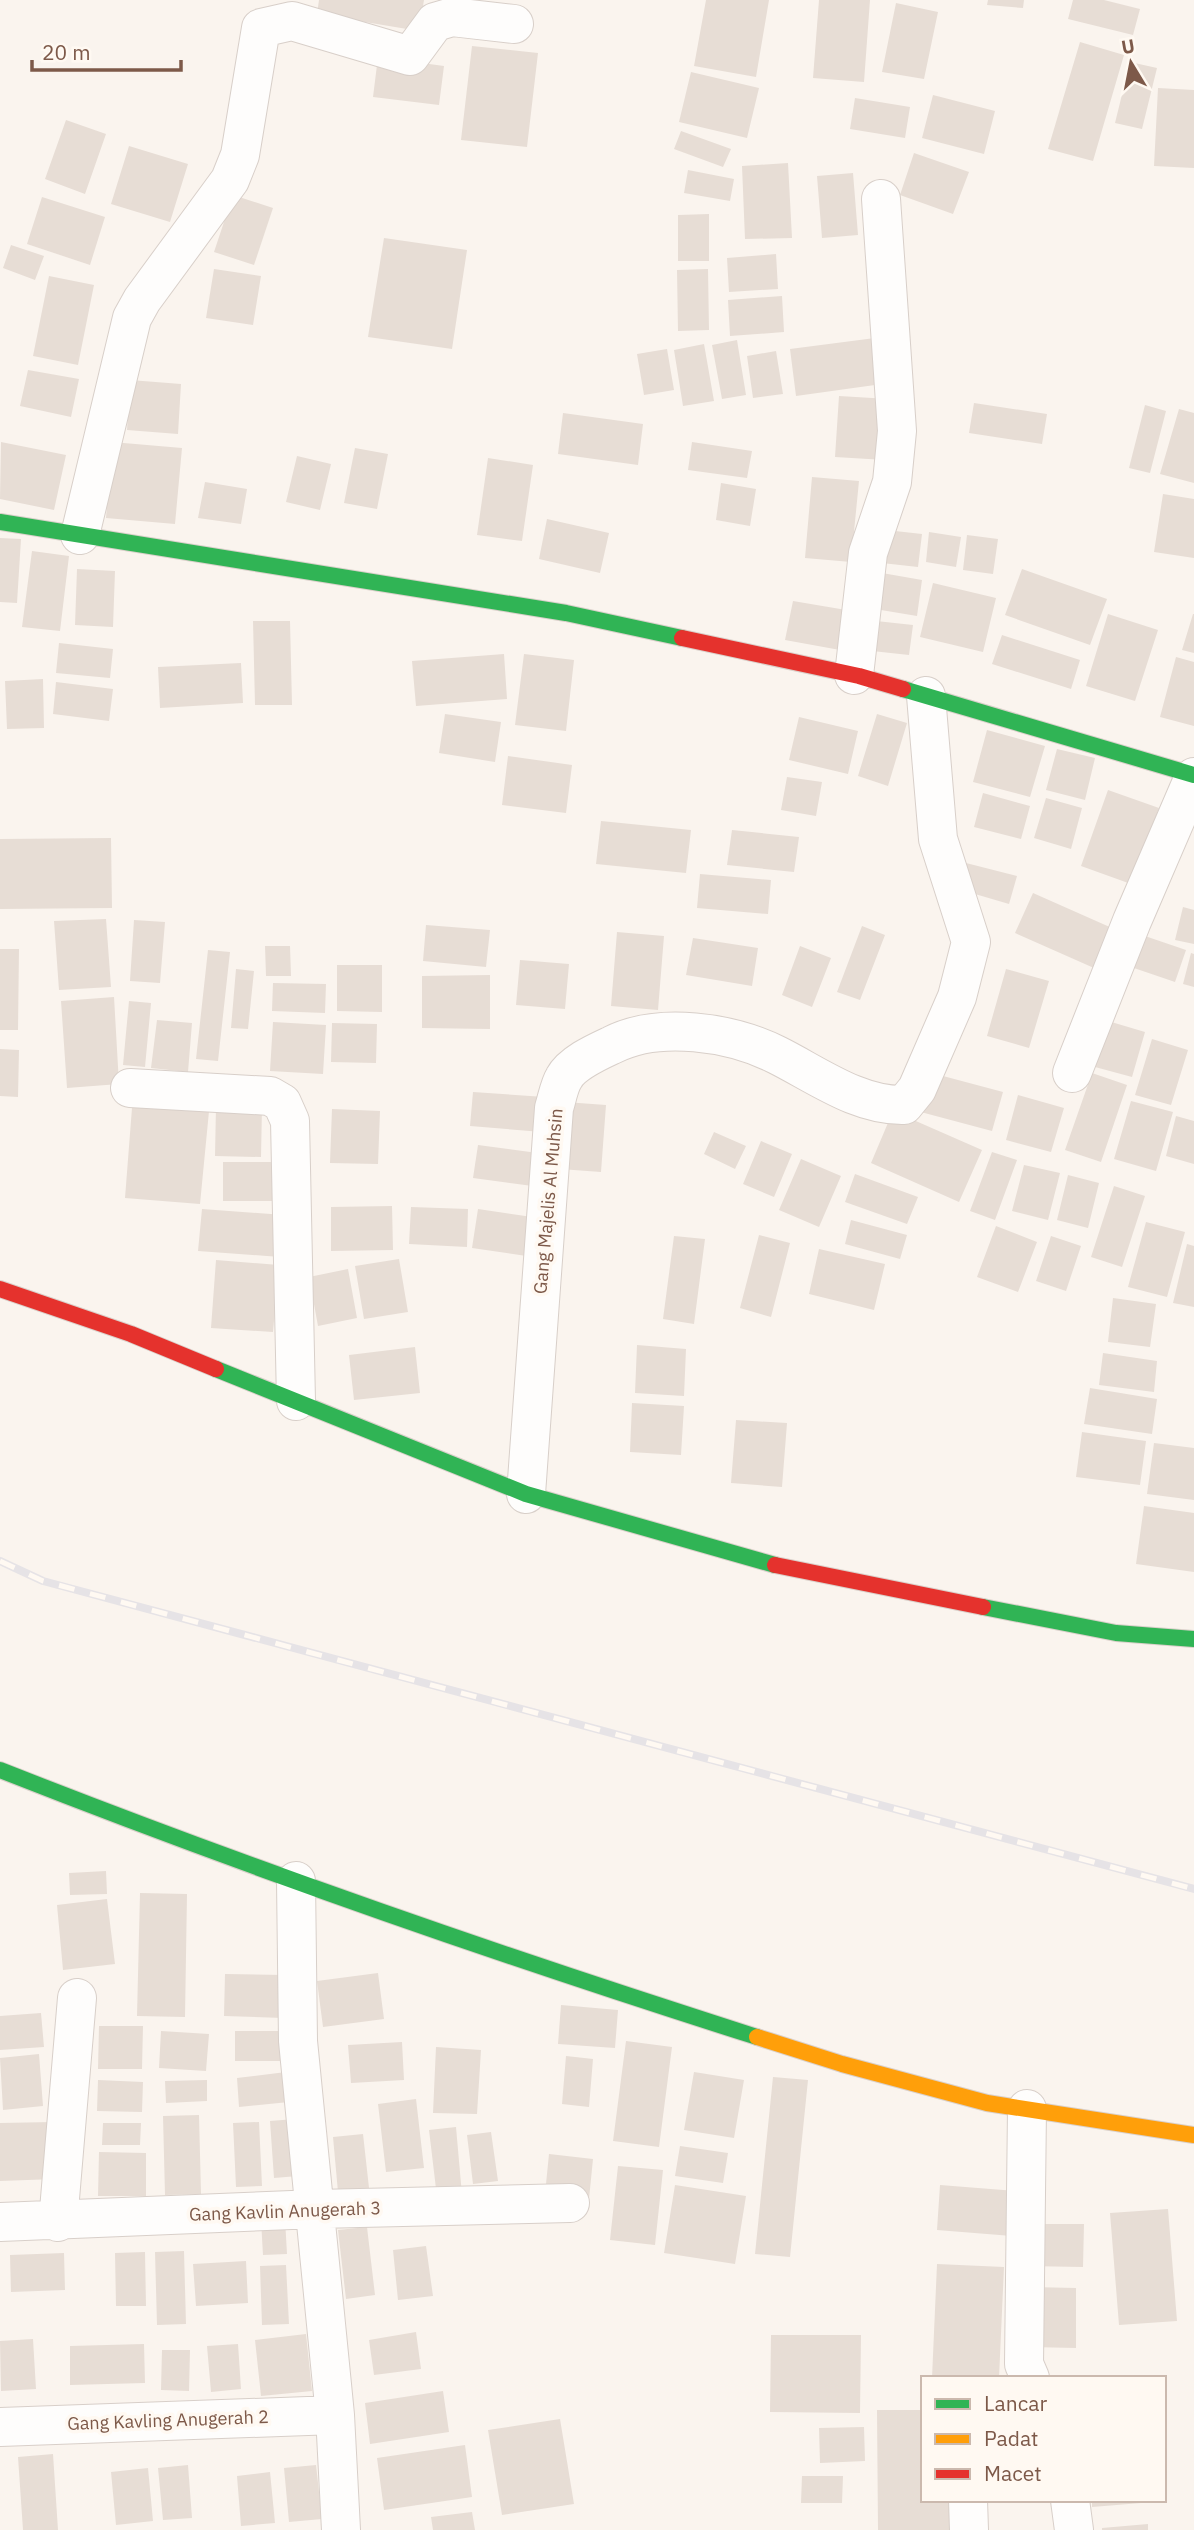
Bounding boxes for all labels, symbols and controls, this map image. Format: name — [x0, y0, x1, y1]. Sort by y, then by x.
scale bar — [32, 28, 180, 72]
north arrow — [1096, 28, 1166, 98]
text: U — [1119, 33, 1137, 59]
text: 20 m — [42, 38, 91, 66]
street label: Gang Majelis Al Muhsin — [528, 1107, 568, 1295]
street label: Gang Kavlin Anugerah 3 — [189, 2196, 381, 2226]
legend — [921, 2376, 1166, 2502]
text: Lancar — [984, 2389, 1047, 2417]
street label: Gang Kavling Anugerah 2 — [67, 2405, 269, 2435]
text: Padat — [984, 2424, 1039, 2452]
text: Macet — [984, 2459, 1042, 2487]

